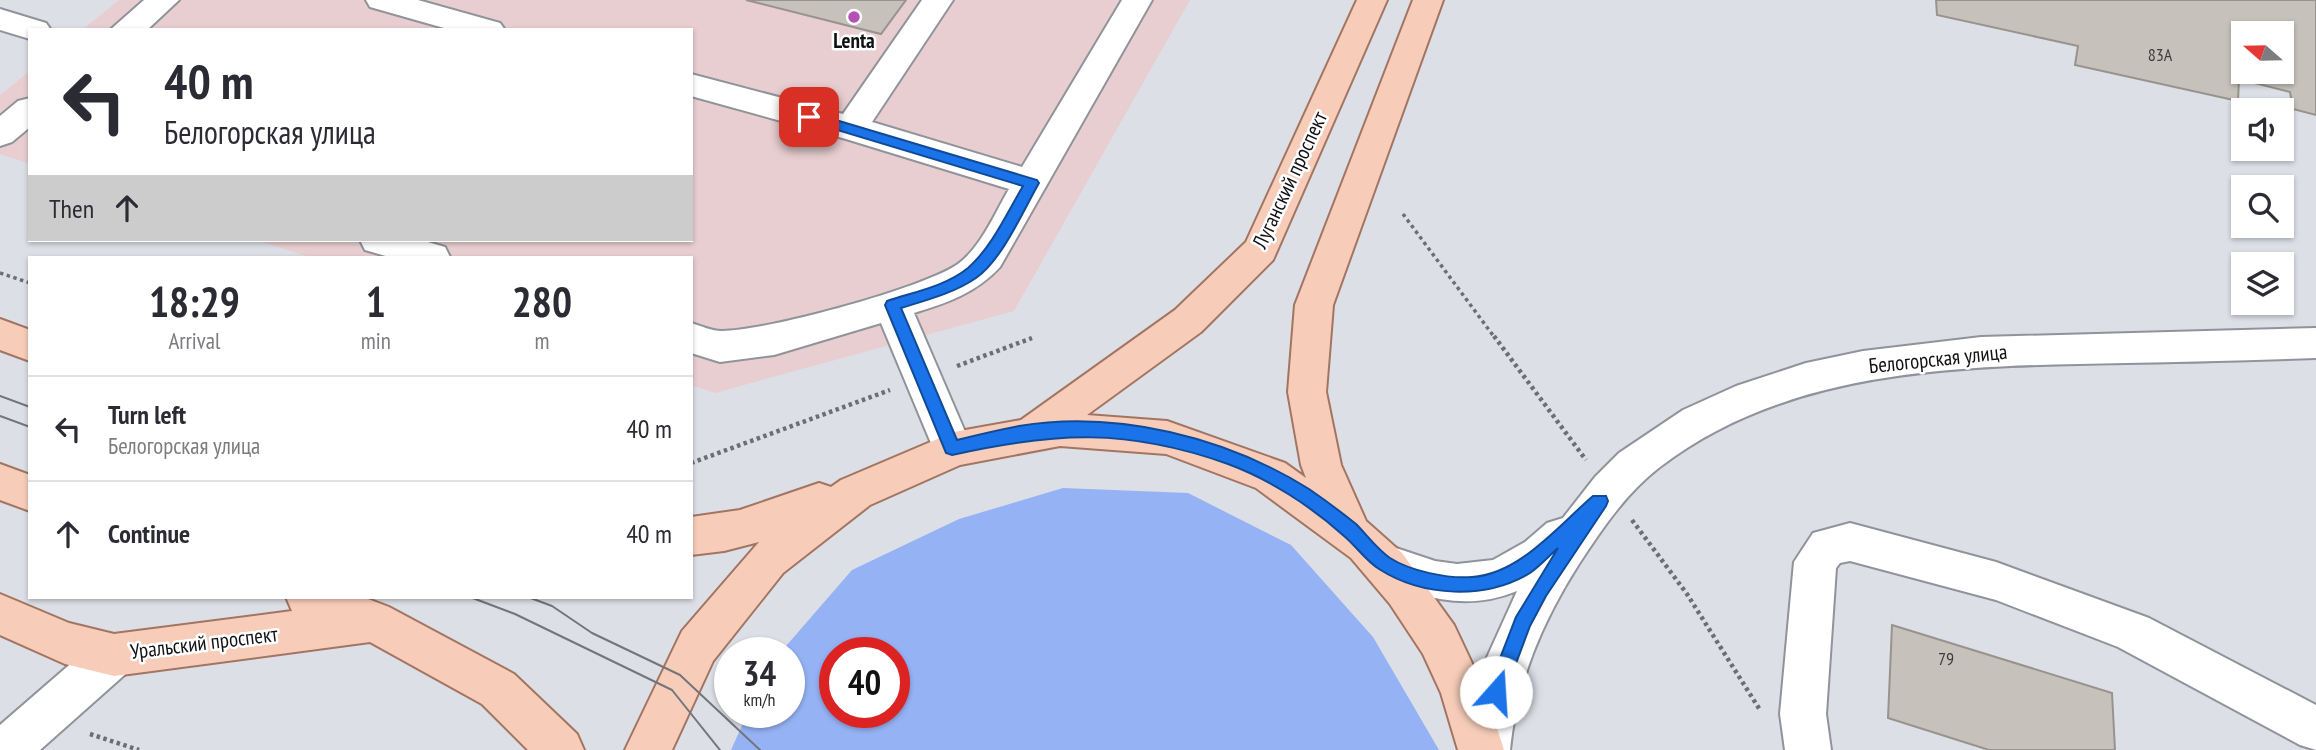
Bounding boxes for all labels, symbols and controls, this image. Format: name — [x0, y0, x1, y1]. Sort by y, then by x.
marker: Lenta — [846, 9, 862, 25]
north arrow — [2231, 21, 2294, 84]
map controls — [2231, 21, 2294, 315]
place label: Lenta — [833, 27, 875, 54]
house number: 83А — [2148, 43, 2173, 66]
text: 40 m — [164, 49, 253, 113]
icon: left — [49, 56, 140, 147]
pin — [779, 87, 839, 147]
icon: arrive — [790, 98, 828, 136]
button: sound — [2231, 98, 2294, 161]
street label: Луганский проспект — [1246, 107, 1333, 253]
text: Белогорская улица — [164, 111, 376, 153]
button: search — [2231, 175, 2294, 238]
icon: ahead — [108, 189, 146, 227]
text: Then — [49, 192, 94, 225]
button: layers — [2231, 252, 2294, 315]
text: 18:29 — [149, 274, 240, 329]
text: 1 — [366, 274, 386, 329]
text: 280 — [512, 274, 572, 329]
text: Arrival — [168, 326, 220, 355]
text: min — [361, 326, 391, 355]
text: m — [534, 326, 549, 355]
street label: Белогорская улица — [1867, 338, 2008, 379]
text: Turn left — [108, 398, 186, 431]
icon: left — [49, 410, 87, 448]
text: 40 m — [626, 412, 672, 445]
text: Белогорская улица — [108, 431, 260, 460]
icon: ahead — [49, 515, 87, 553]
text: Continue — [108, 517, 190, 550]
text: 40 m — [626, 517, 672, 550]
street label: Уральский проспект — [129, 620, 279, 665]
speed limit sign: 40 — [819, 637, 910, 728]
house number: 79 — [1938, 647, 1954, 670]
text: 34 — [743, 650, 776, 696]
position arrow — [1459, 655, 1533, 729]
text: km/h — [744, 688, 775, 711]

